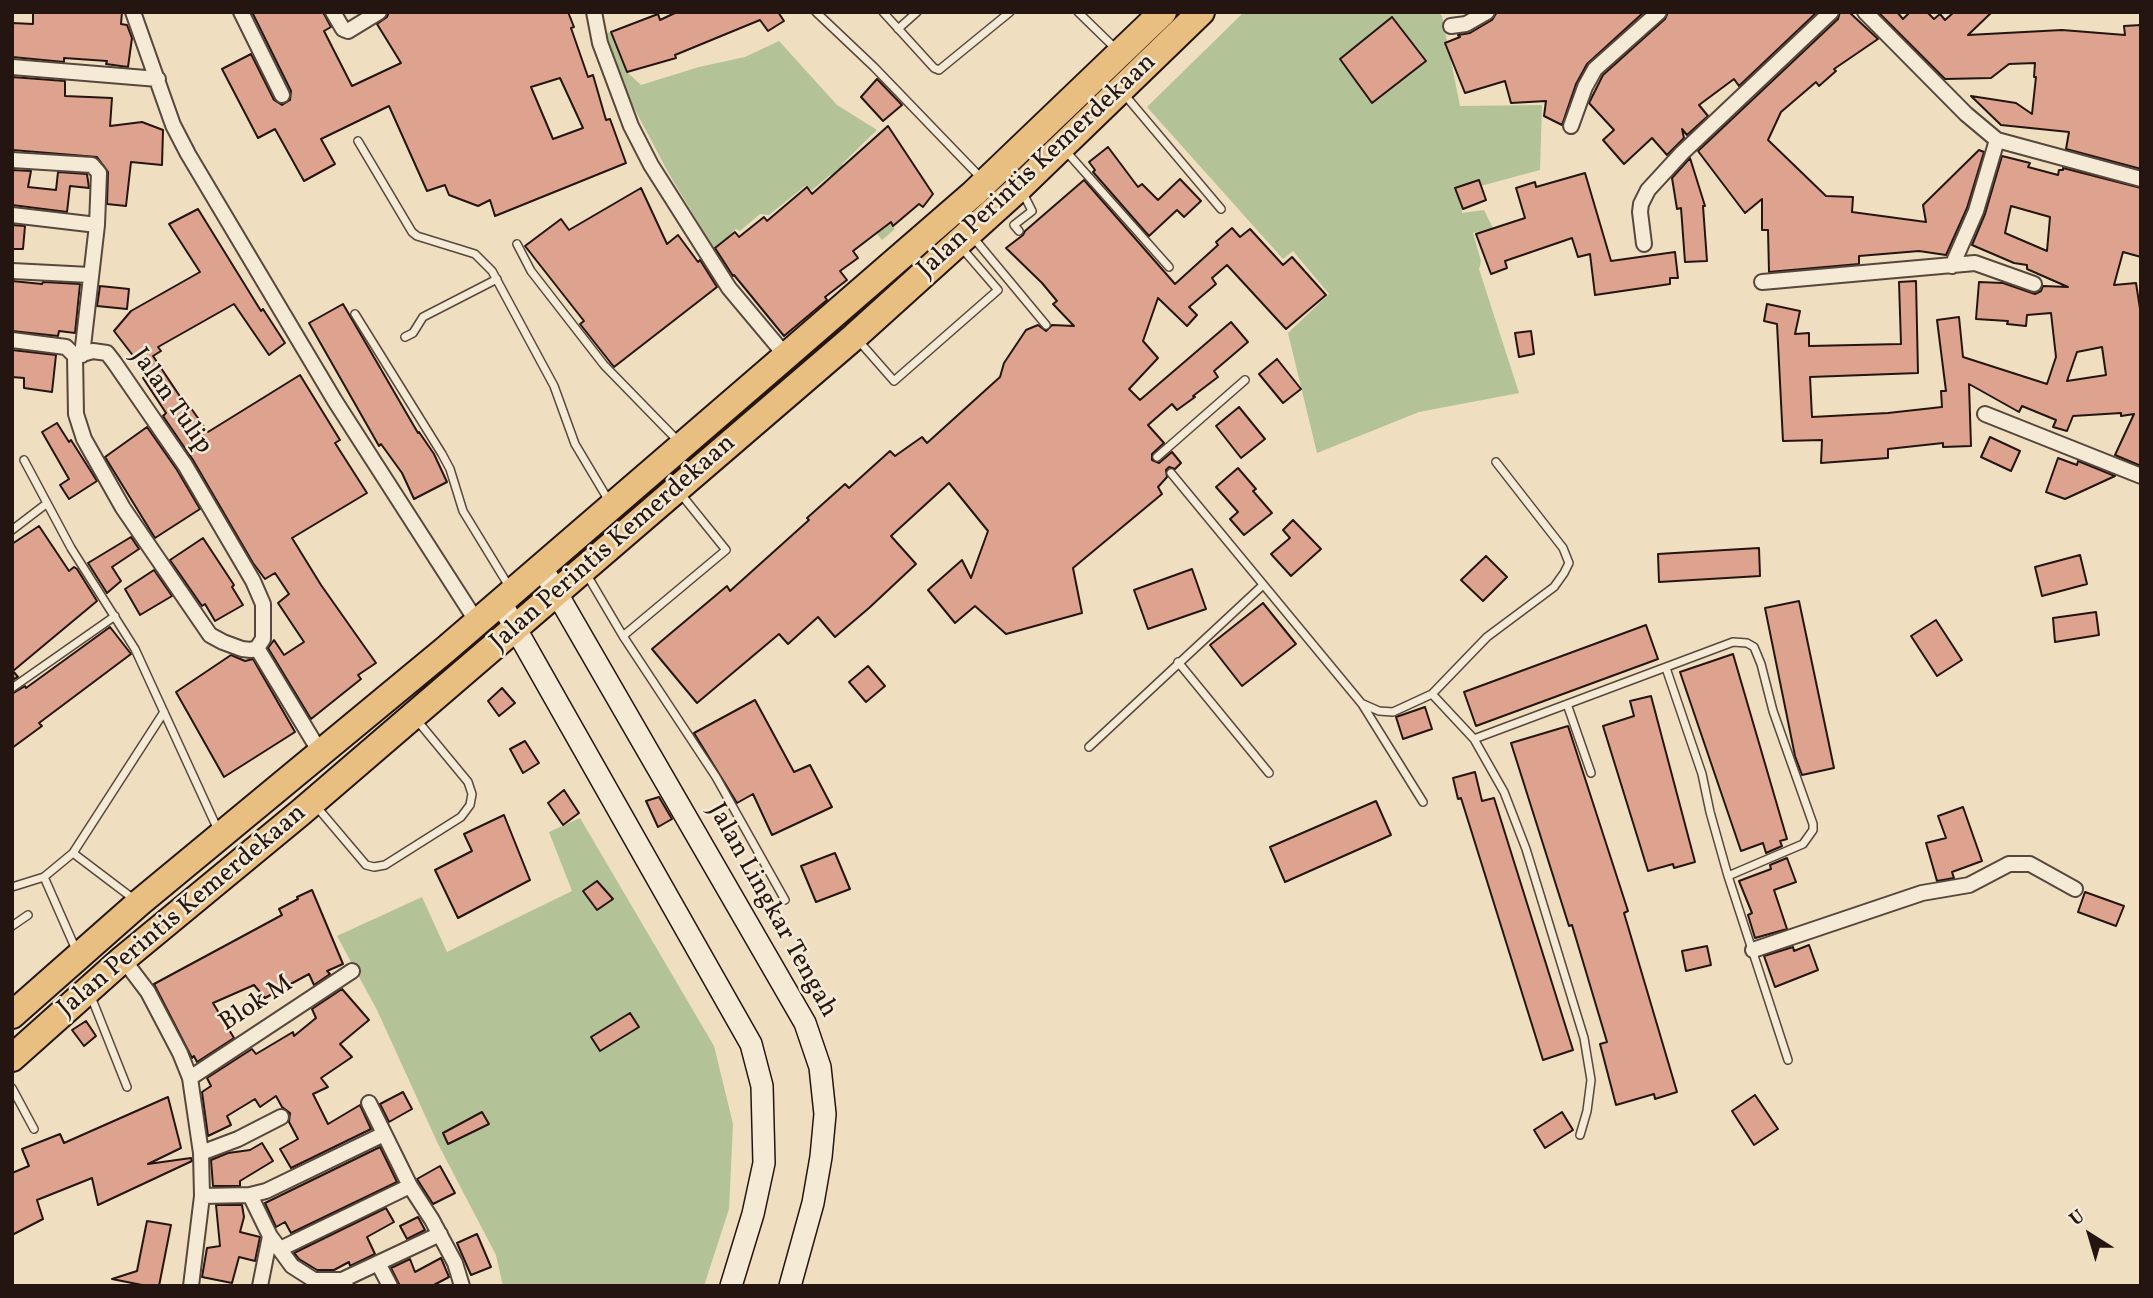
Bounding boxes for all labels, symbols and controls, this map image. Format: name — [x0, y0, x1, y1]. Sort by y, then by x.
street label: Jalan Perintis Kemerdekaan — [912, 48, 1164, 286]
street label: Jalan Tulip — [122, 343, 218, 461]
street label: Jalan Perintis Kemerdekaan — [485, 429, 743, 659]
street label: Jalan Lingkar Tengah — [699, 798, 843, 1024]
street label: Jalan Perintis Kemerdekaan — [52, 799, 314, 1025]
street label: Blok M — [214, 970, 300, 1040]
north arrow — [2055, 1200, 2125, 1270]
text: U — [2064, 1204, 2090, 1233]

